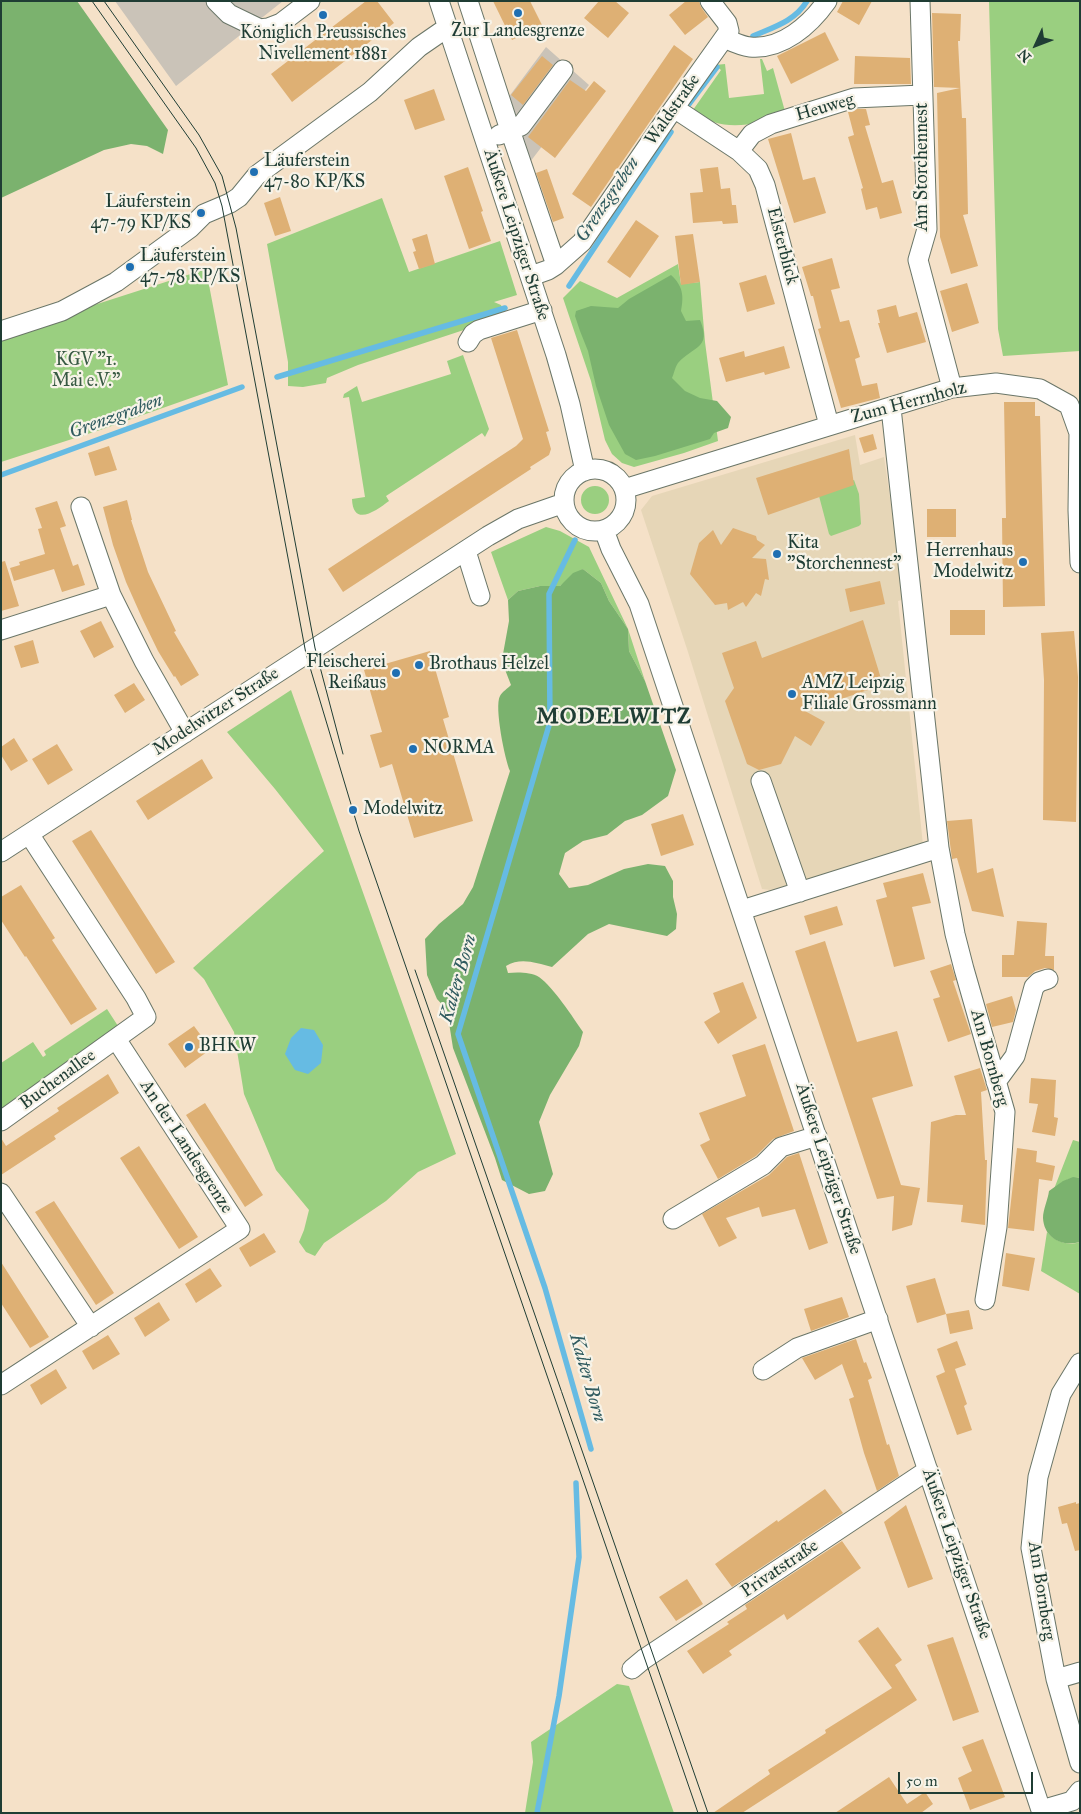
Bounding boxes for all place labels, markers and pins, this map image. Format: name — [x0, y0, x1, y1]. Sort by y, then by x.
marker: Zur Landesgrenze — [512, 7, 524, 19]
marker: Königlich Preussisches Nivellement 1881 — [317, 9, 329, 21]
place label: Zur Landesgrenze — [451, 21, 585, 43]
place label: Königlich Preussisches Nivellement 1881 — [240, 23, 406, 66]
place label: Läuferstein 47-80 KP/KS — [264, 151, 365, 193]
marker: Läuferstein 47-80 KP/KS — [248, 166, 260, 178]
place label: Läuferstein 47-79 KP/KS — [91, 192, 191, 234]
marker: Läuferstein 47-79 KP/KS — [195, 207, 207, 219]
place label: Läuferstein 47-78 KP/KS — [140, 246, 240, 288]
marker: Läuferstein 47-78 KP/KS — [124, 261, 136, 273]
place label: Kita "Storchennest" — [787, 533, 901, 576]
place label: Herrenhaus Modelwitz — [926, 541, 1013, 584]
marker: Kita "Storchennest" — [771, 548, 783, 560]
marker: Herrenhaus Modelwitz — [1017, 556, 1029, 568]
place label: Fleischerei Reißaus — [306, 652, 386, 694]
place label: Brothaus Helzel — [429, 654, 549, 676]
marker: Brothaus Helzel — [413, 659, 425, 671]
marker: Fleischerei Reißaus — [390, 667, 402, 679]
place label: AMZ Leipzig Filiale Grossmann — [802, 673, 937, 716]
marker: AMZ Leipzig Filiale Grossmann — [786, 688, 798, 700]
place label: NORMA — [423, 738, 495, 760]
marker: NORMA — [407, 743, 419, 755]
place label: Modelwitz — [363, 799, 443, 821]
marker: Modelwitz — [347, 804, 359, 816]
place label: BHKW — [199, 1036, 256, 1058]
marker: BHKW — [183, 1041, 195, 1053]

